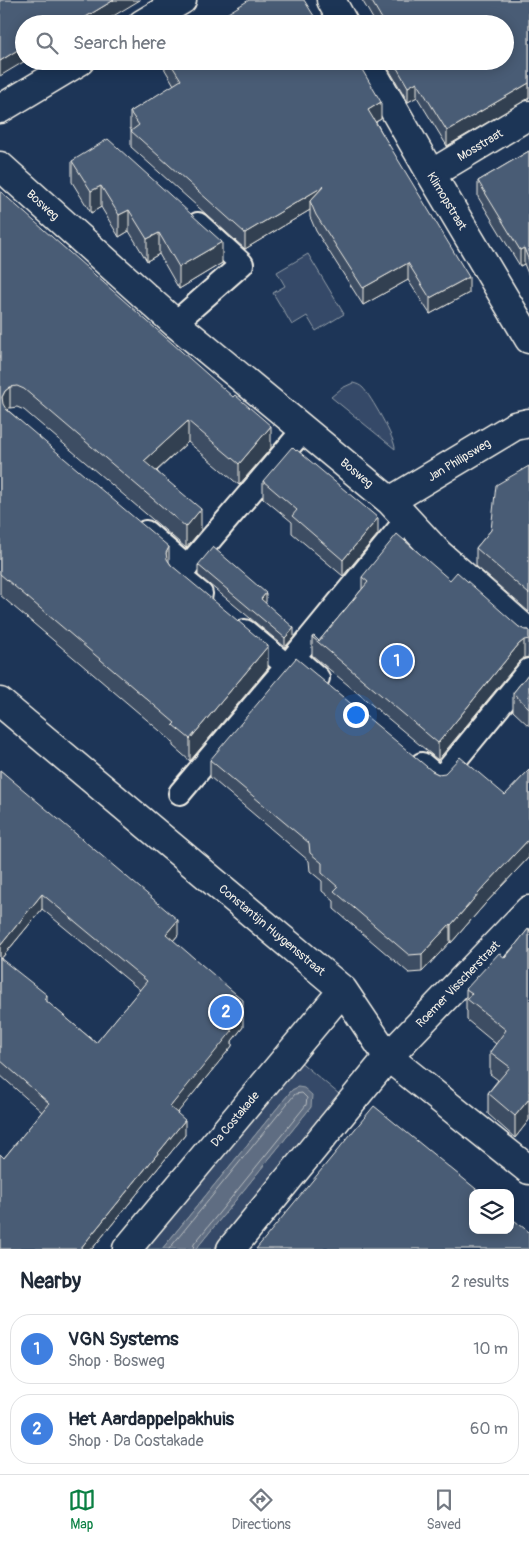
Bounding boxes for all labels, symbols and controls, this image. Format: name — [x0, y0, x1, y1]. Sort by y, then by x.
search box — [15, 15, 514, 70]
icon: search — [33, 29, 61, 57]
text: Search here — [73, 31, 166, 55]
street label: Mosstraat — [455, 126, 506, 165]
street label: Klimopstraat — [423, 170, 470, 233]
street label: Bosweg — [23, 187, 62, 224]
street label: Jan Philipsweg — [425, 436, 494, 485]
street label: Bosweg — [337, 455, 376, 492]
pin: 1 — [381, 642, 413, 680]
your location — [343, 702, 369, 728]
street label: Constantijn Huygensstraat — [215, 881, 328, 979]
street label: Roemer Visscherstraat — [413, 938, 504, 1031]
pin: 2 — [210, 993, 242, 1031]
street label: Da Costakade — [208, 1088, 263, 1150]
map controls — [469, 1189, 514, 1234]
button: layers — [469, 1189, 514, 1234]
text: Nearby — [20, 1268, 81, 1295]
text: 2 results — [451, 1272, 509, 1292]
text: VGN Systems — [68, 1327, 179, 1351]
text: 1 — [34, 1339, 40, 1359]
text: 10 m — [473, 1339, 508, 1359]
text: Shop · Bosweg — [68, 1351, 165, 1371]
text: Het Aardappelpakhuis — [68, 1407, 234, 1431]
text: 2 — [33, 1419, 41, 1439]
text: 60 m — [470, 1419, 508, 1439]
text: Shop · Da Costakade — [68, 1431, 204, 1451]
tab: Map — [68, 1486, 96, 1533]
tab: Directions — [231, 1486, 291, 1533]
tab: Saved — [426, 1486, 461, 1533]

